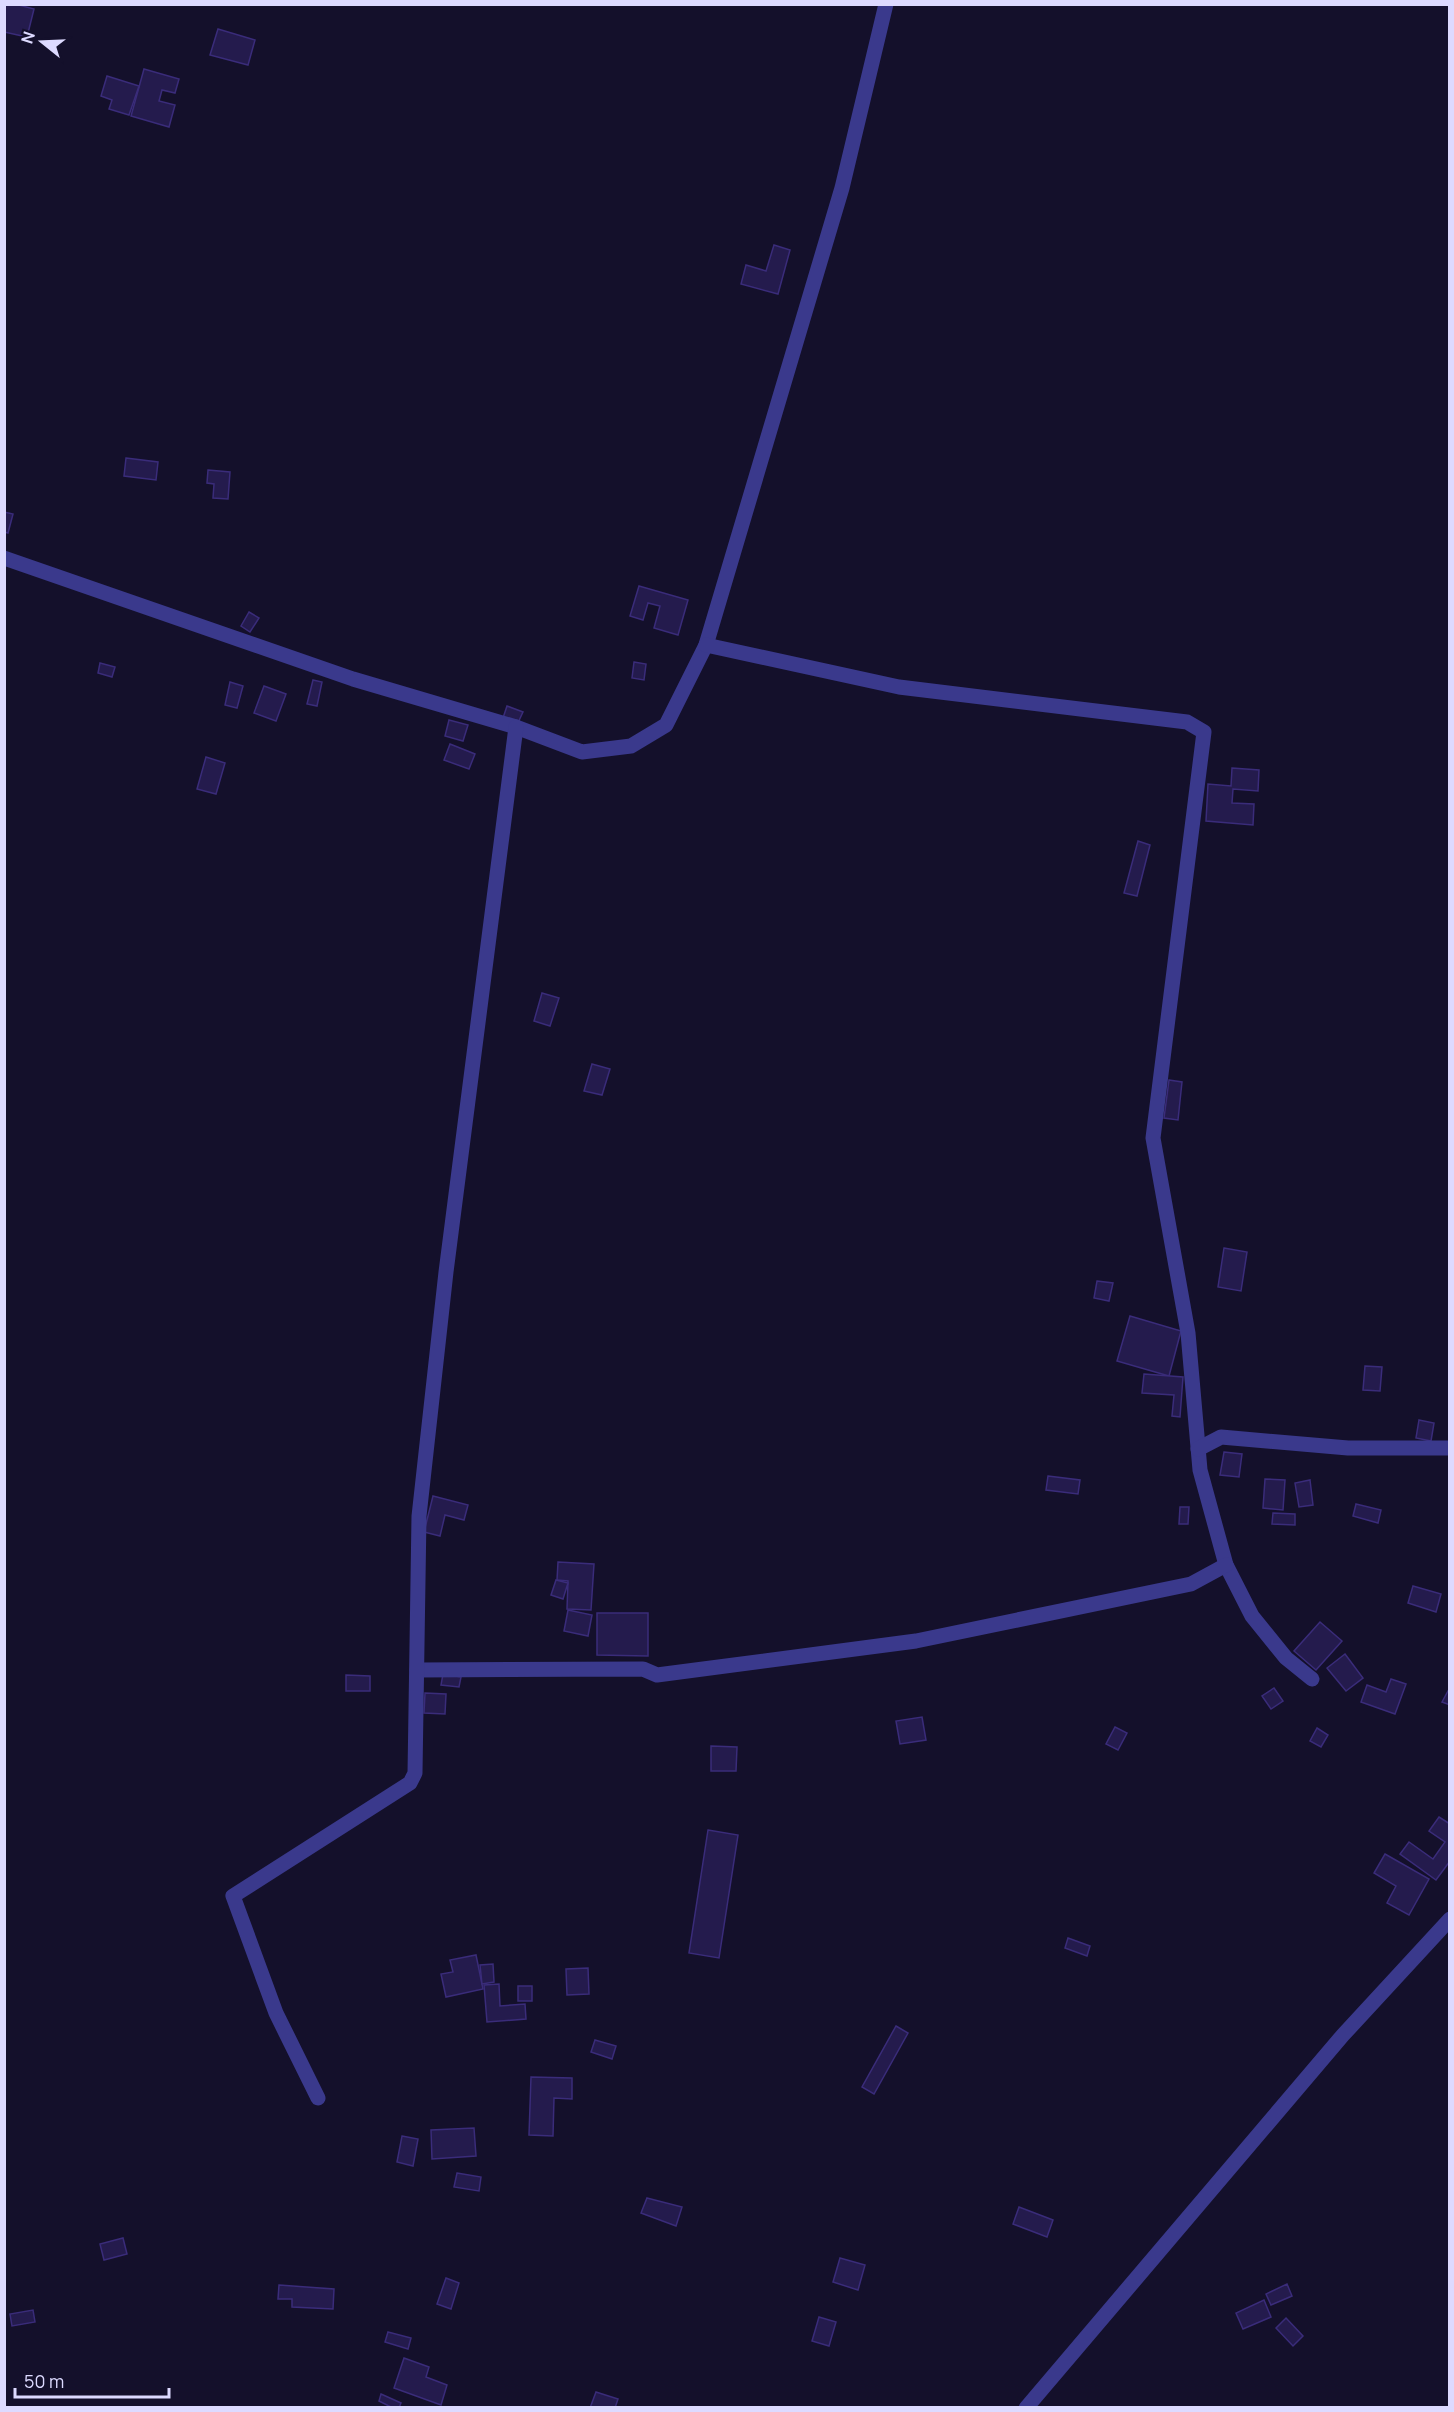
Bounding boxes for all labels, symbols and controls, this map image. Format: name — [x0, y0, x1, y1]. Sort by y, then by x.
north arrow — [12, 12, 72, 72]
text: N — [15, 28, 40, 46]
scale bar — [15, 2361, 170, 2399]
text: 50 m — [24, 2369, 64, 2393]

